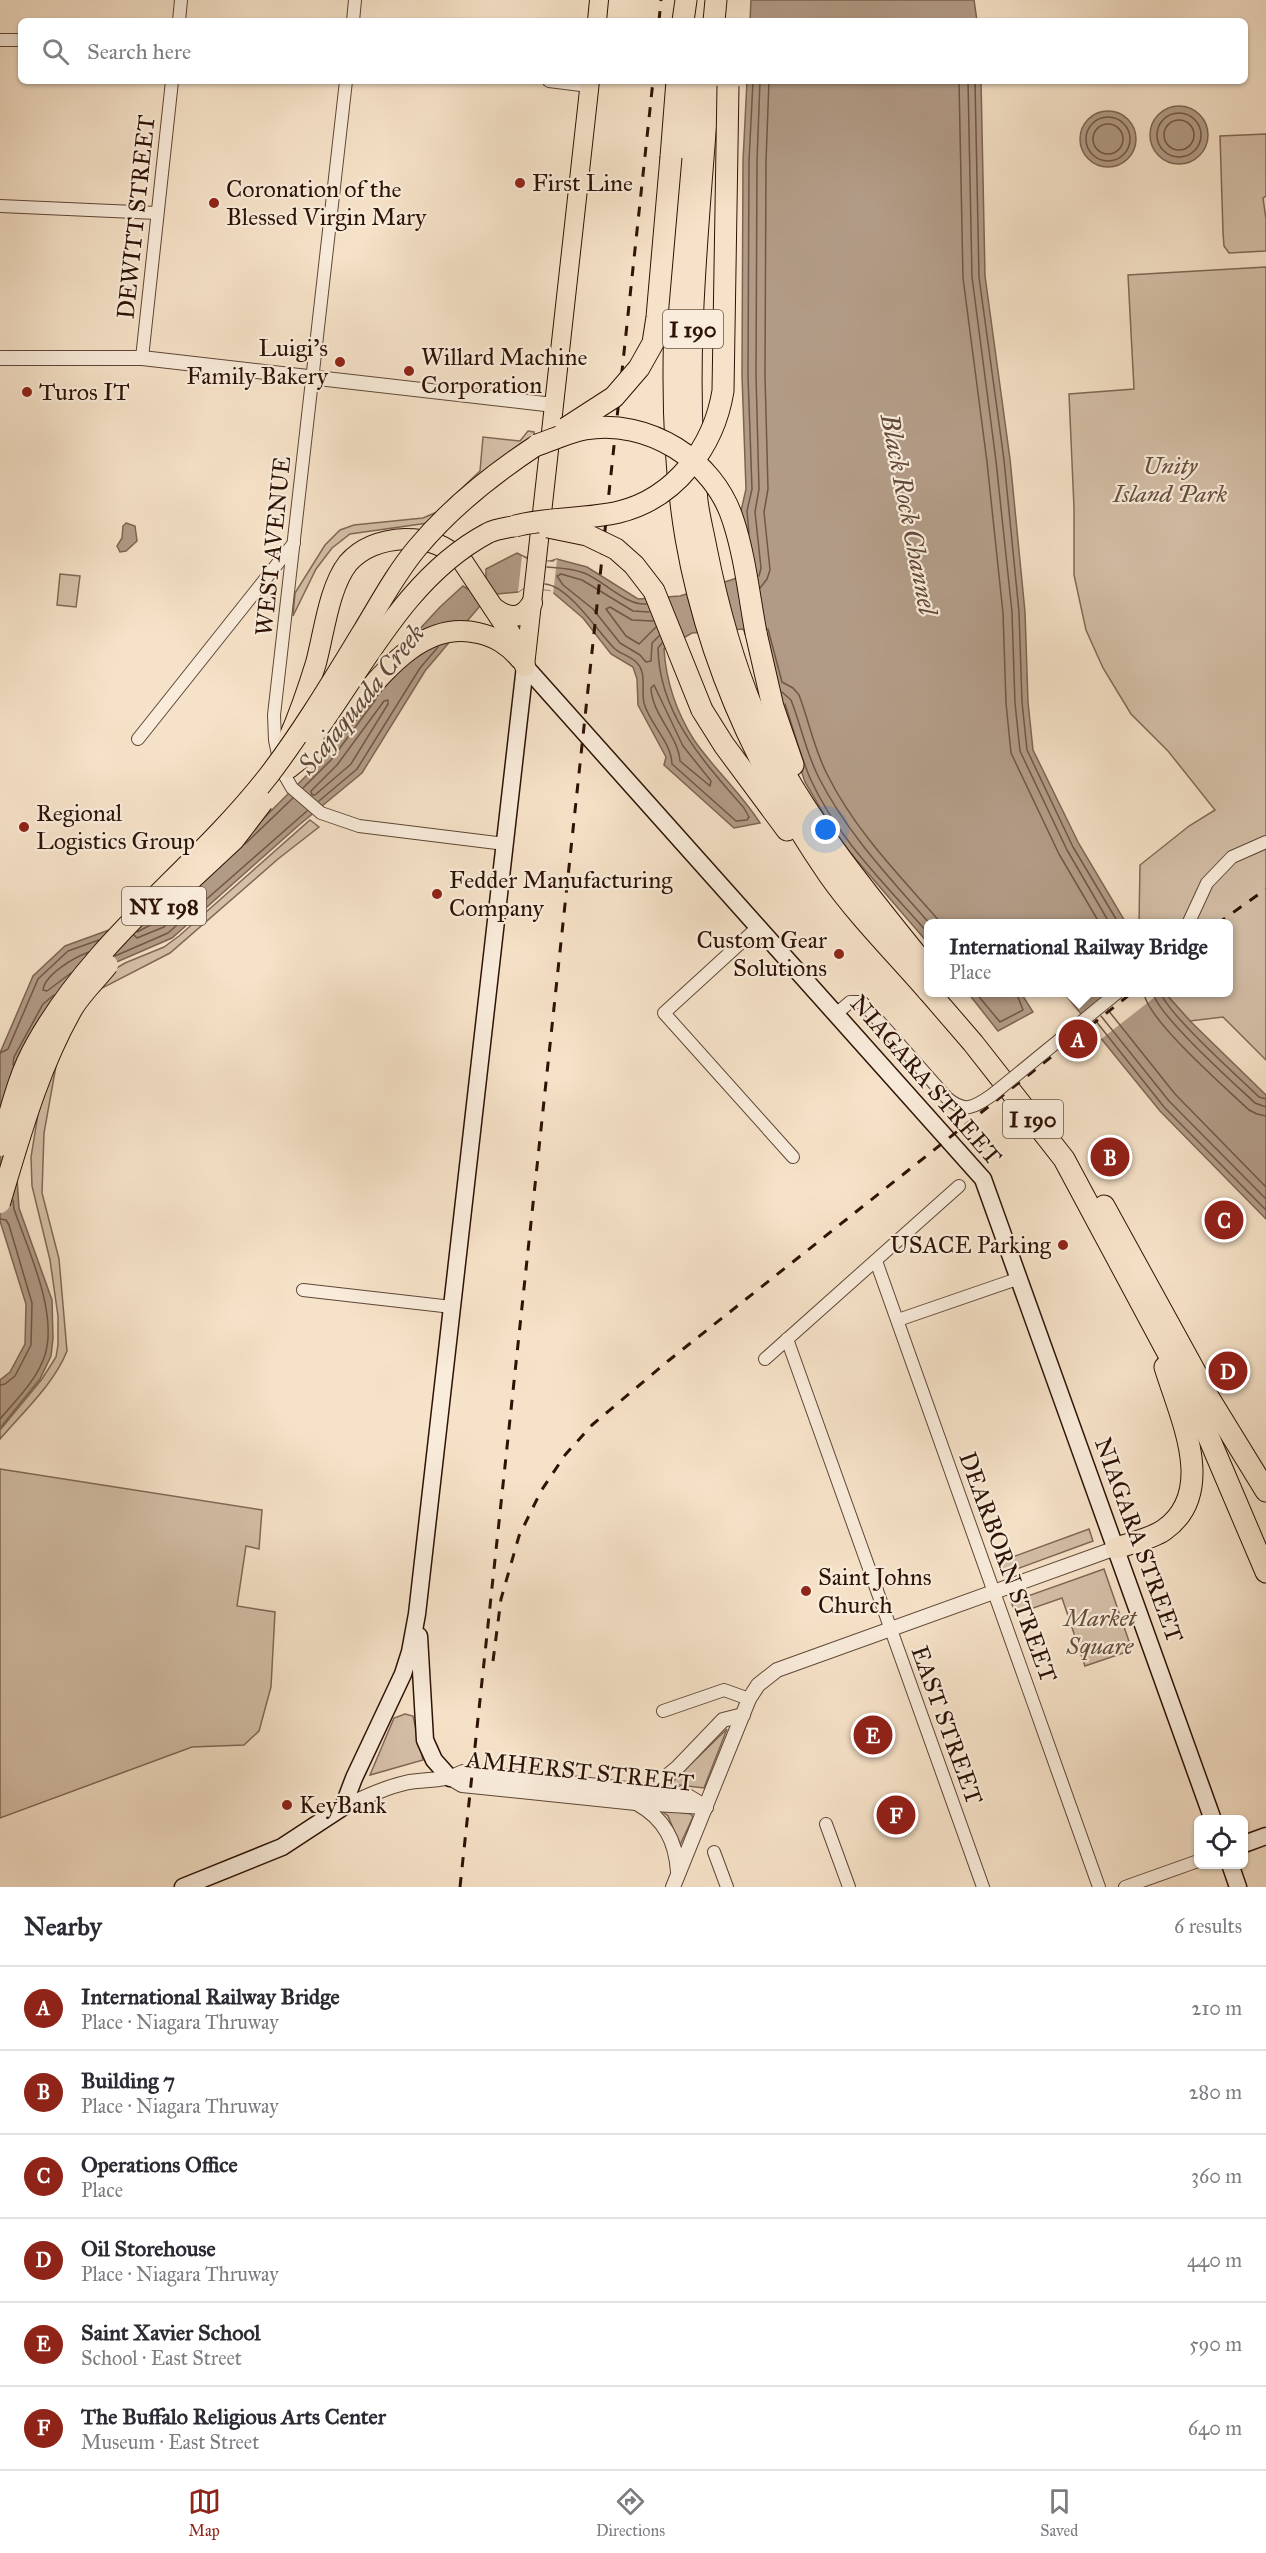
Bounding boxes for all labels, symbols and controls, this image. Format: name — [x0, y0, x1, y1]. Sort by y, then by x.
search box — [18, 18, 1248, 84]
icon: search — [39, 35, 72, 68]
text: Search here — [87, 38, 191, 65]
street label: DEWITT STREET — [110, 114, 162, 320]
place label: First Line — [532, 168, 633, 198]
place label: Coronation of the Blessed Virgin Mary — [226, 174, 427, 232]
marker: First Line — [513, 176, 527, 190]
marker: Coronation of the Blessed Virgin Mary — [207, 196, 221, 210]
road number: I 190 — [663, 310, 723, 348]
place label: Luigi's Family Bakery — [186, 333, 329, 391]
place label: Willard Machine Corporation — [421, 342, 588, 400]
marker: Luigi's Family Bakery — [333, 355, 347, 369]
marker: Willard Machine Corporation — [402, 364, 416, 378]
place label: Turos IT — [39, 377, 130, 407]
marker: Turos IT — [20, 385, 34, 399]
water label: Black Rock Channel — [874, 410, 945, 619]
park label: Unity Island Park — [1112, 451, 1227, 509]
street label: WEST AVENUE — [249, 455, 297, 637]
water label: Scajaquada Creek — [290, 617, 432, 781]
place label: Regional Logistics Group — [36, 798, 195, 856]
your location — [811, 815, 840, 844]
marker: Regional Logistics Group — [17, 820, 31, 834]
place label: Fedder Manufacturing Company — [449, 865, 673, 923]
road number: NY 198 — [122, 887, 206, 925]
marker: Fedder Manufacturing Company — [430, 887, 444, 901]
popup — [924, 919, 1233, 997]
place label: Custom Gear Solutions — [696, 925, 827, 983]
text: International Railway Bridge — [949, 933, 1208, 960]
marker: Custom Gear Solutions — [832, 947, 846, 961]
text: Place — [949, 960, 991, 984]
street label: NIAGARA STREET — [844, 989, 1008, 1171]
pin: A — [1058, 1016, 1098, 1062]
road number: I 190 — [1003, 1100, 1063, 1138]
pin: B — [1090, 1134, 1130, 1180]
pin: C — [1204, 1198, 1244, 1242]
place label: USACE Parking — [890, 1230, 1052, 1260]
marker: USACE Parking — [1056, 1238, 1070, 1252]
pin: D — [1208, 1348, 1248, 1394]
street label: NIAGARA STREET — [1088, 1433, 1190, 1647]
street label: DEARBORN STREET — [952, 1448, 1064, 1686]
place label: Saint Johns Church — [818, 1562, 932, 1620]
marker: Saint Johns Church — [799, 1584, 813, 1598]
park label: Market Square — [1062, 1603, 1137, 1661]
street label: EAST STREET — [904, 1642, 990, 1808]
pin: E — [854, 1712, 892, 1758]
street label: AMHERST STREET — [463, 1744, 696, 1798]
place label: KeyBank — [299, 1790, 387, 1820]
pin: F — [876, 1792, 916, 1838]
marker: KeyBank — [280, 1798, 294, 1812]
map controls — [1194, 1815, 1248, 1869]
button: locate — [1194, 1815, 1248, 1869]
text: Nearby — [24, 1910, 102, 1942]
text: 6 results — [1174, 1914, 1242, 1938]
text: International Railway Bridge — [81, 1983, 340, 2010]
text: A — [37, 1996, 50, 2020]
text: 210 m — [1192, 1996, 1242, 2020]
text: Place · Niagara Thruway — [81, 2010, 279, 2034]
text: Building 7 — [81, 2067, 175, 2094]
text: B — [37, 2080, 50, 2104]
text: 280 m — [1189, 2080, 1242, 2104]
text: Place · Niagara Thruway — [81, 2094, 279, 2118]
text: Operations Office — [81, 2151, 238, 2178]
text: C — [37, 2164, 50, 2188]
text: 360 m — [1191, 2164, 1242, 2188]
text: Place — [81, 2178, 123, 2202]
text: Oil Storehouse — [81, 2235, 216, 2262]
text: D — [36, 2248, 51, 2272]
text: 440 m — [1187, 2248, 1242, 2272]
text: Place · Niagara Thruway — [81, 2262, 279, 2286]
text: Saint Xavier School — [81, 2319, 261, 2346]
text: E — [36, 2332, 51, 2356]
text: 590 m — [1189, 2332, 1242, 2356]
text: School · East Street — [81, 2346, 242, 2370]
text: The Buffalo Religious Arts Center — [81, 2403, 386, 2430]
text: F — [37, 2416, 50, 2440]
text: 640 m — [1188, 2416, 1242, 2440]
text: Museum · East Street — [81, 2430, 259, 2454]
tab: Map — [188, 2485, 221, 2540]
tab: Directions — [596, 2485, 665, 2540]
tab: Saved — [1040, 2485, 1078, 2540]

